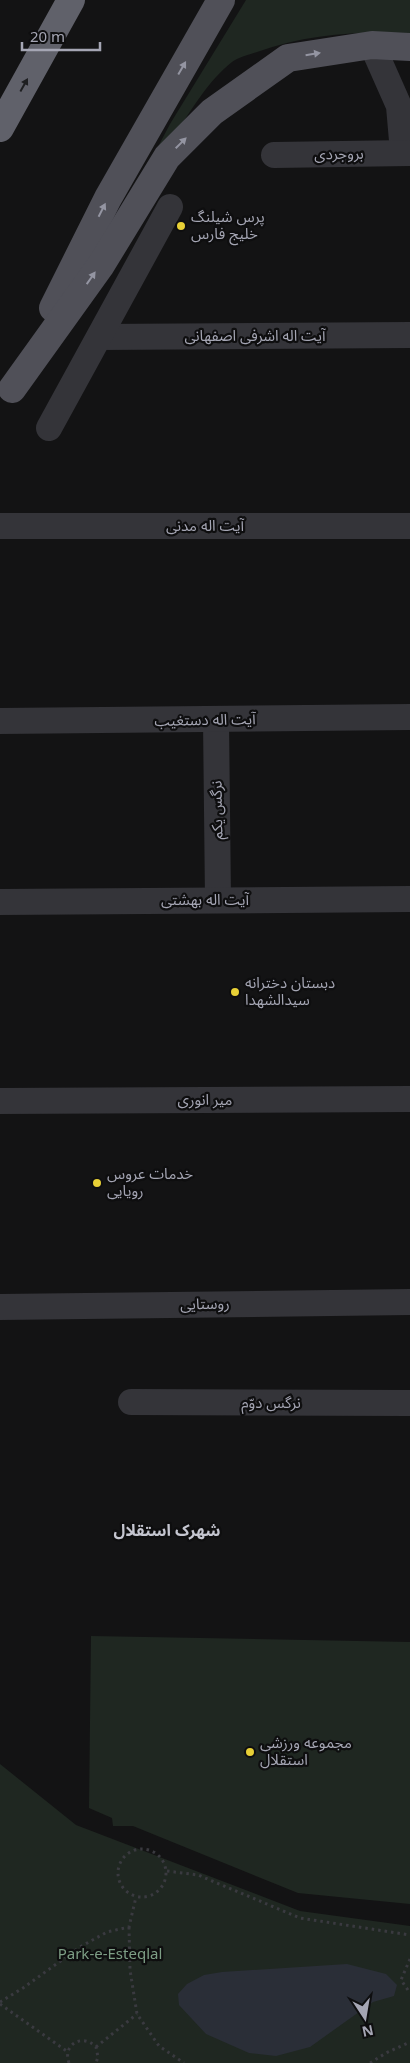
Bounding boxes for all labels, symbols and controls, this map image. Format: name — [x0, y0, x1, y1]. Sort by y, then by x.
scale bar — [22, 20, 100, 52]
text: 20 m — [30, 26, 65, 46]
one-way arrow — [306, 50, 322, 58]
one-way arrow — [178, 61, 186, 76]
one-way arrow — [19, 78, 28, 92]
one-way arrow — [175, 137, 187, 149]
street label: بروجردی — [314, 143, 364, 163]
one-way arrow — [98, 203, 106, 217]
place label: پرس شیلنگ خلیج فارس — [191, 206, 265, 246]
marker: پرس شیلنگ خلیج فارس — [175, 220, 187, 232]
one-way arrow — [86, 271, 96, 285]
street label: آیت اله اشرفی اصفهانی — [184, 325, 326, 345]
street label: آیت اله مدنی — [166, 515, 245, 535]
street label: آیت اله دستغیب — [154, 708, 256, 730]
street label: نرگس یکم — [205, 780, 229, 840]
street label: آیت اله بهشتی — [161, 889, 250, 909]
place label: دبستان دخترانه سیدالشهدا — [245, 972, 335, 1009]
marker: دبستان دخترانه سیدالشهدا — [229, 986, 241, 998]
street label: میر انوری — [178, 1089, 232, 1109]
place label: خدمات عروس رویایی — [107, 1163, 193, 1200]
marker: خدمات عروس رویایی — [91, 1177, 103, 1189]
street label: روستایی — [180, 1293, 230, 1313]
street label: نرگس دوّم — [241, 1392, 301, 1414]
district label: شهرک استقلال — [114, 1519, 220, 1541]
place label: مجموعه ورزشی استقلال — [260, 1732, 352, 1769]
marker: مجموعه ورزشی استقلال — [244, 1746, 256, 1758]
park label: Park-e-Esteqlal — [58, 1943, 162, 1963]
north arrow — [340, 1993, 390, 2043]
text: N — [360, 2021, 375, 2042]

